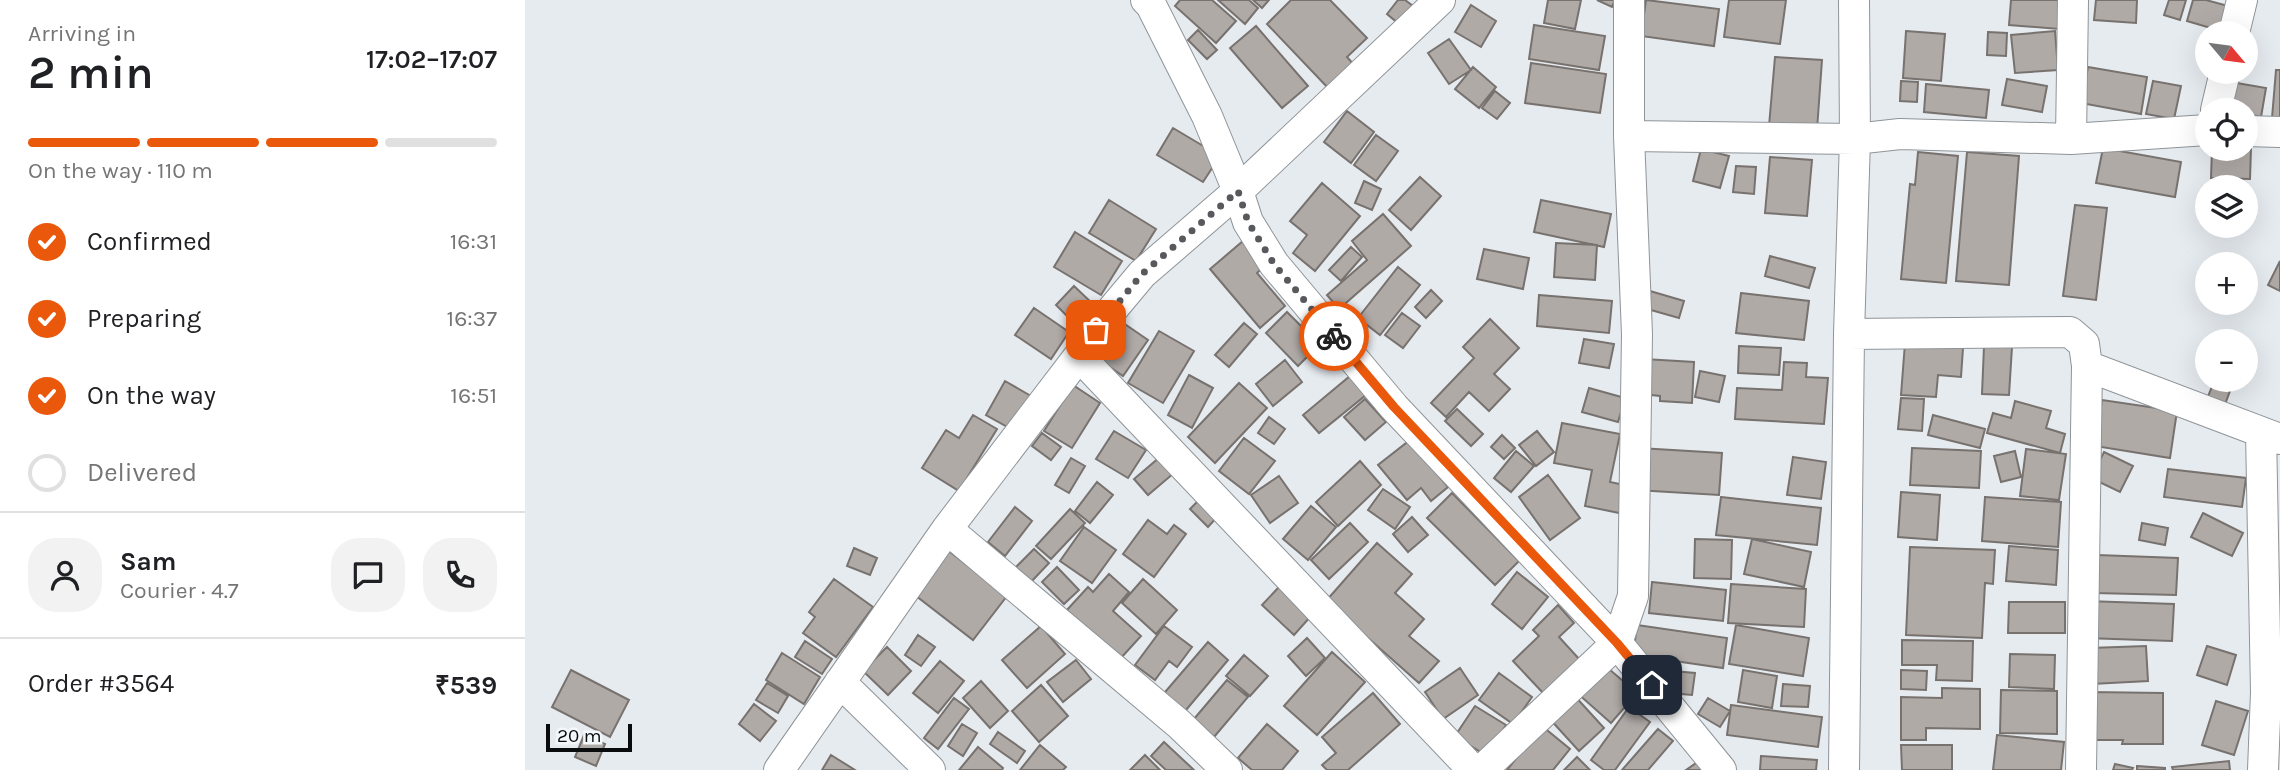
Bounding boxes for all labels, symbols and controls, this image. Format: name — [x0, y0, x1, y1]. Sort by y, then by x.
text: Arriving in — [28, 20, 136, 47]
north arrow — [2195, 21, 2257, 84]
map controls — [2195, 21, 2258, 392]
text: 17:02–17:07 — [366, 44, 497, 75]
text: 2 min — [28, 46, 154, 100]
button: locate — [2195, 98, 2258, 161]
text: On the way · 110 m — [28, 157, 213, 184]
button: layers — [2195, 175, 2258, 238]
icon: check — [28, 223, 66, 261]
text: Confirmed — [87, 226, 212, 257]
text: 16:31 — [450, 228, 497, 255]
button: + — [2195, 252, 2258, 315]
icon: check — [28, 300, 66, 338]
pin — [1066, 300, 1126, 360]
courier — [1299, 301, 1369, 371]
text: Preparing — [87, 303, 201, 334]
text: 16:37 — [447, 305, 497, 332]
icon: bag — [1077, 311, 1115, 349]
icon: bike — [1315, 317, 1353, 355]
button: − — [2195, 329, 2258, 392]
icon: check — [28, 377, 66, 415]
text: On the way — [87, 380, 216, 411]
text: 16:51 — [450, 382, 497, 409]
text: Delivered — [87, 457, 197, 488]
button: person — [28, 538, 102, 612]
button: chat — [331, 538, 405, 612]
button: phone — [423, 538, 497, 612]
text: Sam — [120, 546, 176, 577]
text: Courier · 4.7 — [120, 577, 239, 604]
pin — [1622, 655, 1682, 715]
icon: home — [1633, 666, 1671, 704]
text: Order #3564 — [28, 668, 174, 699]
text: ₹539 — [435, 670, 497, 701]
scale bar — [546, 721, 632, 753]
text: 20 m — [557, 725, 602, 747]

